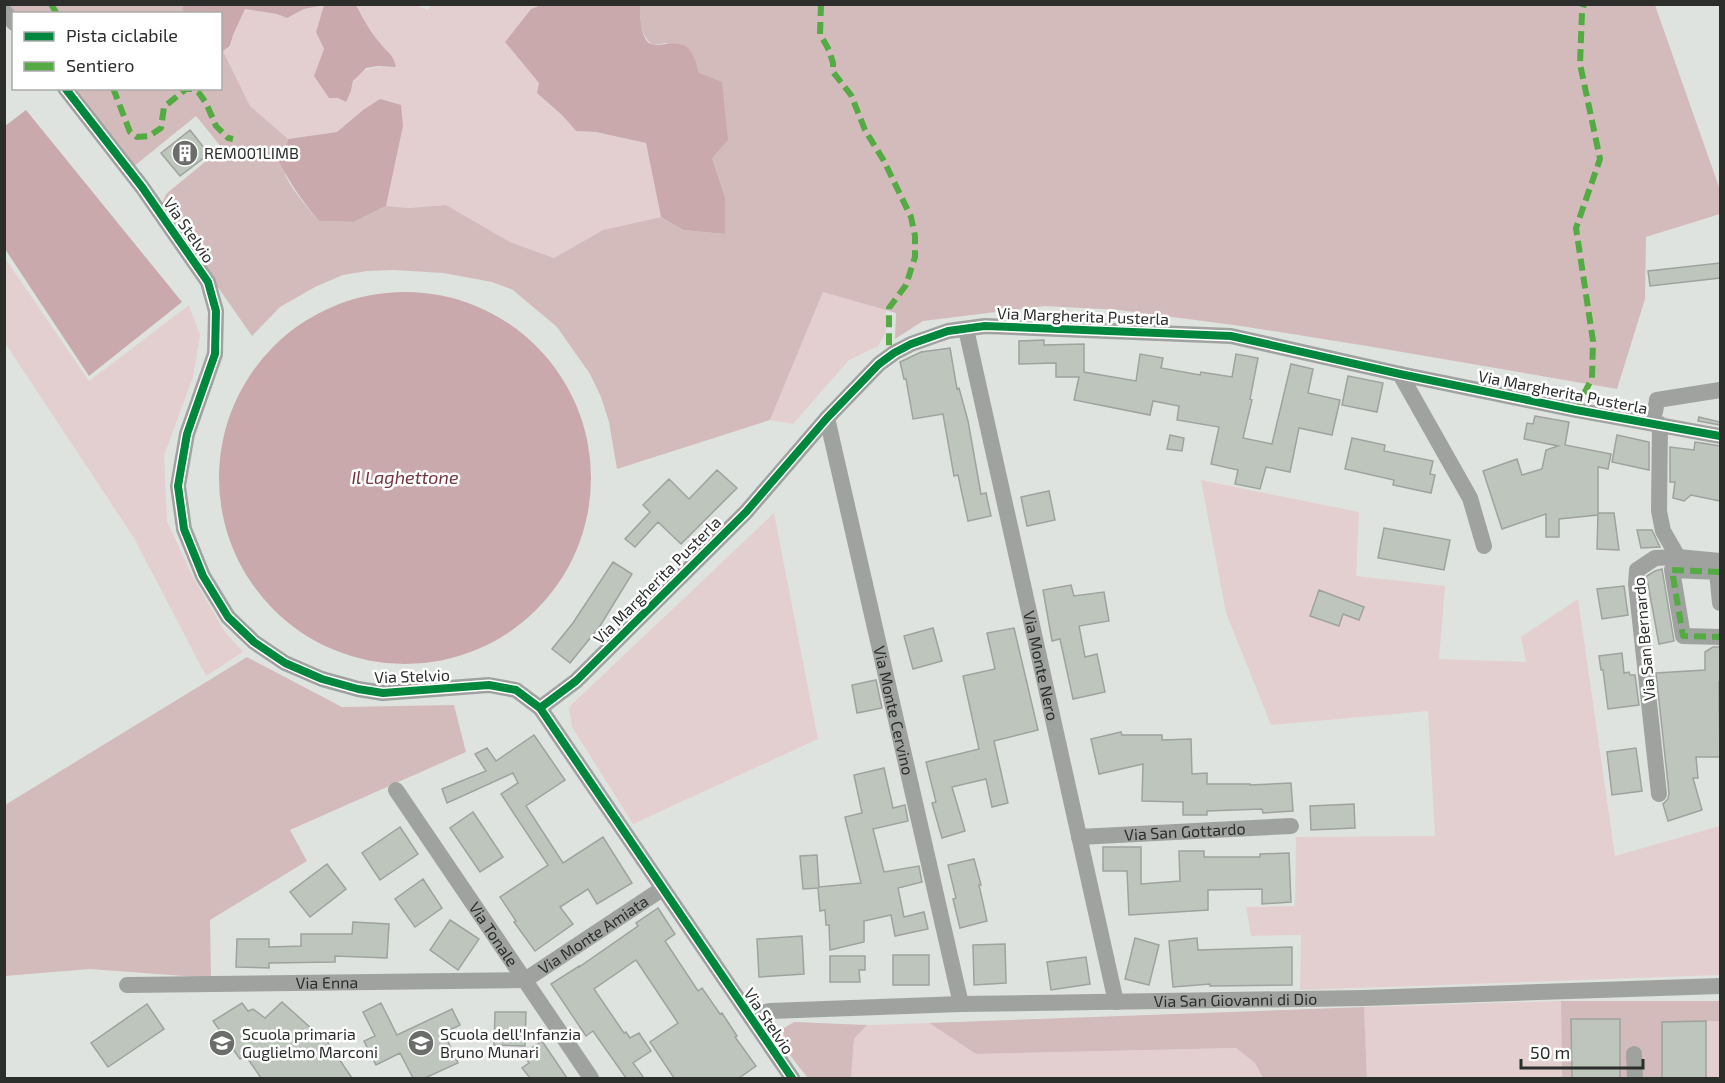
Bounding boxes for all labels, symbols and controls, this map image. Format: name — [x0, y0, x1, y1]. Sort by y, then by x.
legend — [12, 12, 222, 90]
text: Pista ciclabile — [66, 24, 178, 46]
text: Sentiero — [66, 54, 134, 76]
building icon: REM001LIMB — [170, 138, 200, 168]
place label: REM001LIMB — [204, 143, 299, 162]
street label: Via Stelvio — [160, 193, 219, 266]
street label: Via Margherita Pusterla — [997, 303, 1169, 328]
street label: Via Margherita Pusterla — [1477, 366, 1649, 417]
water label: Il Laghettone — [351, 466, 459, 488]
street label: Via Margherita Pusterla — [589, 512, 724, 647]
street label: Via San Bernardo — [1629, 576, 1658, 702]
street label: Via Monte Nero — [1020, 609, 1063, 722]
street label: Via Monte Cervino — [870, 644, 918, 777]
street label: Via Stelvio — [374, 665, 450, 686]
street label: Via San Gottardo — [1124, 818, 1246, 844]
street label: Via Monte Amiata — [534, 891, 652, 978]
street label: Via Tonale — [465, 898, 523, 970]
street label: Via Enna — [296, 972, 358, 992]
street label: Via Stelvio — [740, 984, 798, 1057]
street label: Via San Giovanni di Dio — [1154, 989, 1317, 1010]
place label: Scuola primaria Guglielmo Marconi — [242, 1024, 378, 1061]
place label: Scuola dell'Infanzia Bruno Munari — [440, 1024, 581, 1061]
school or university icon: Scuola primaria Guglielmo Marconi — [207, 1028, 237, 1058]
school or university icon: Scuola dell'Infanzia Bruno Munari — [406, 1028, 436, 1058]
scale bar — [1521, 1032, 1642, 1070]
text: 50 m — [1530, 1041, 1570, 1063]

